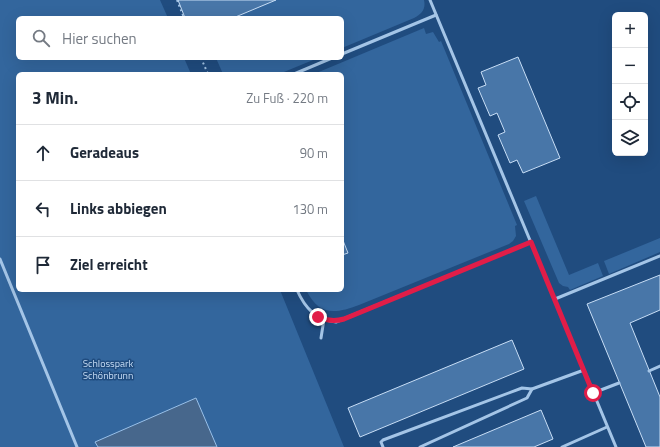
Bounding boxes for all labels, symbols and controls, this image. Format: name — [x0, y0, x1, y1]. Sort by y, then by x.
map controls — [612, 12, 648, 156]
button: + — [612, 12, 648, 48]
search box — [16, 16, 344, 60]
icon: search — [30, 27, 52, 49]
text: Hier suchen — [62, 27, 137, 50]
button: − — [612, 48, 648, 84]
button: locate — [612, 84, 648, 120]
text: 3 Min. — [32, 85, 78, 111]
text: Zu Fuß · 220 m — [246, 88, 328, 108]
button: layers — [612, 120, 648, 156]
text: Geradeaus — [70, 141, 139, 164]
icon: ahead — [32, 142, 54, 164]
text: 90 m — [300, 143, 328, 163]
text: Links abbiegen — [70, 197, 167, 220]
icon: left — [32, 198, 54, 220]
text: 130 m — [292, 199, 328, 219]
text: Ziel erreicht — [70, 253, 148, 276]
icon: arrive — [32, 254, 54, 276]
route end — [309, 308, 327, 326]
park label: Schlosspark Schönbrunn — [83, 356, 133, 383]
route start — [584, 384, 602, 402]

